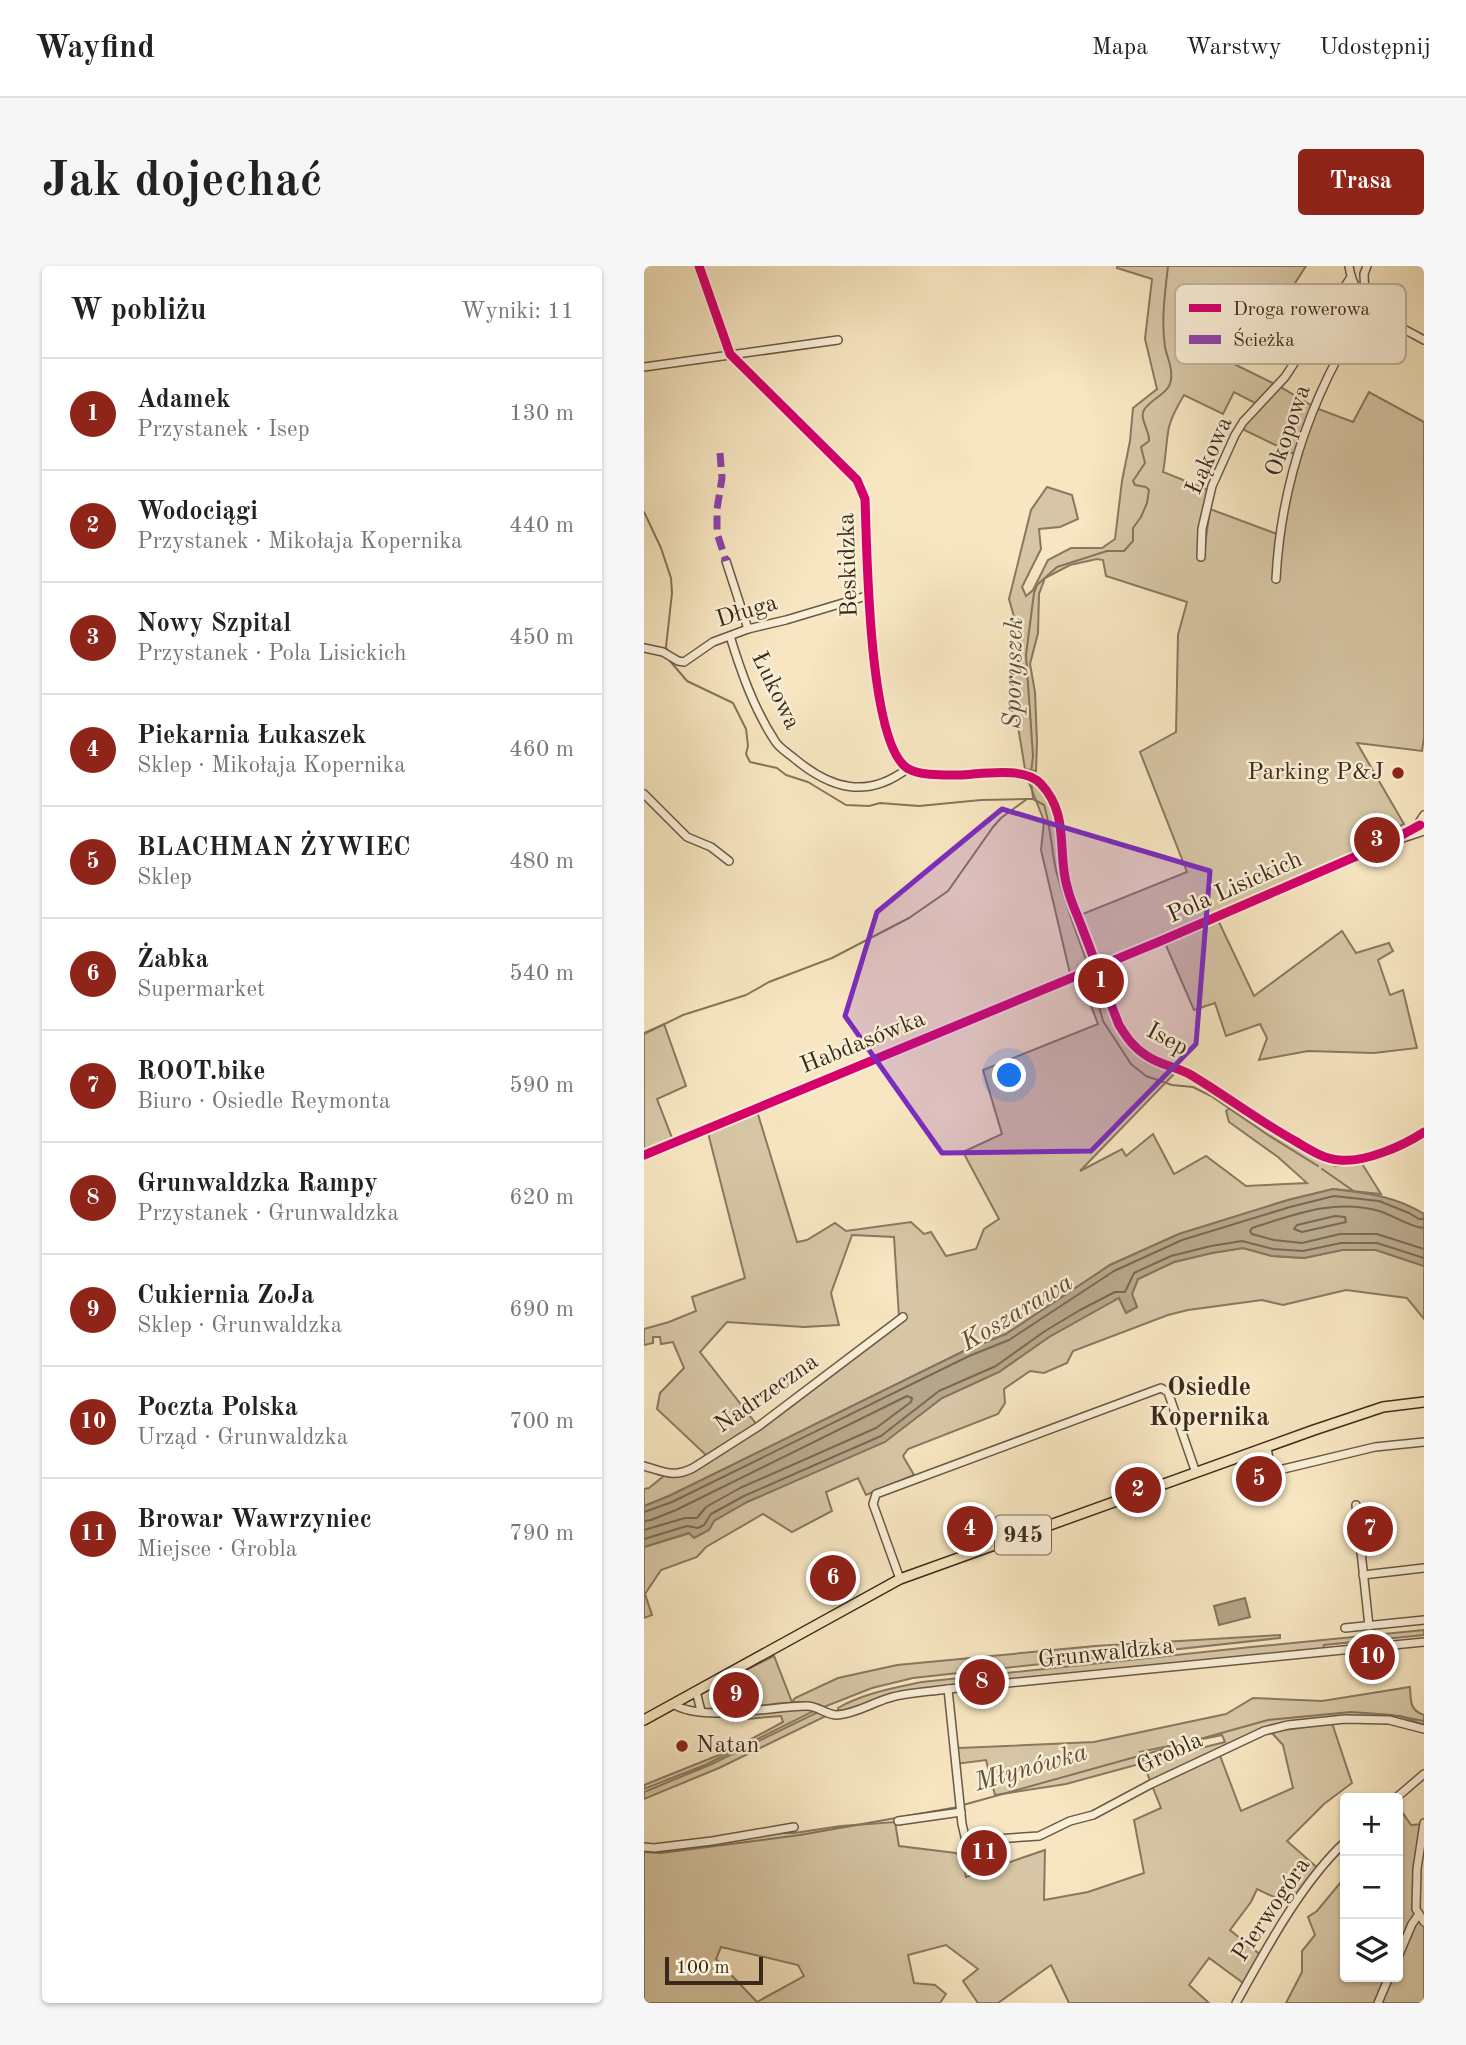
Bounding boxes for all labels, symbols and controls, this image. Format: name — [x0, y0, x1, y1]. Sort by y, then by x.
text: Wayfind — [35, 32, 155, 65]
text: Mapa — [1092, 36, 1148, 60]
text: Warstwy — [1186, 36, 1282, 60]
text: Udostępnij — [1320, 36, 1431, 60]
button: Trasa — [1298, 149, 1424, 215]
text: Jak dojechać — [42, 158, 323, 207]
legend — [1175, 284, 1406, 364]
text: W pobliżu — [70, 296, 206, 326]
text: Wyniki: 11 — [461, 300, 574, 323]
text: Droga rowerowa — [1233, 301, 1371, 320]
text: Ścieżka — [1233, 327, 1295, 351]
street label: Okopowa — [1262, 382, 1316, 480]
text: Adamek — [137, 387, 231, 413]
text: 1 — [86, 402, 100, 425]
text: 130 m — [509, 402, 574, 425]
street label: Łąkowa — [1182, 413, 1238, 498]
text: Przystanek · Isep — [137, 418, 310, 441]
text: Wodociągi — [137, 499, 258, 525]
street label: Beskidzka — [835, 512, 863, 618]
text: 2 — [86, 514, 100, 537]
text: 440 m — [509, 514, 574, 537]
text: Przystanek · Mikołaja Kopernika — [137, 530, 462, 553]
street label: Długa — [713, 591, 781, 633]
text: Nowy Szpital — [137, 611, 291, 637]
water label: Sporyszek — [1000, 617, 1028, 729]
text: 3 — [86, 626, 100, 649]
text: 450 m — [509, 626, 574, 649]
text: Przystanek · Pola Lisickich — [137, 642, 406, 665]
street label: Łukowa — [746, 648, 804, 734]
text: Piekarnia Łukaszek — [137, 723, 366, 749]
text: 4 — [86, 738, 100, 761]
text: 460 m — [509, 738, 574, 761]
text: Sklep · Mikołaja Kopernika — [137, 754, 406, 777]
place label: Parking P&J — [1247, 761, 1384, 785]
marker: Parking P&J — [1390, 765, 1406, 781]
pin: 3 — [1354, 814, 1400, 866]
text: BLACHMAN ŻYWIEC — [137, 835, 410, 861]
street label: Pola Lisickich — [1164, 848, 1306, 928]
text: 5 — [86, 850, 100, 873]
text: 480 m — [509, 850, 574, 873]
text: Sklep — [137, 866, 192, 889]
text: Żabka — [137, 947, 209, 973]
pin: 1 — [1078, 955, 1124, 1007]
text: 6 — [86, 962, 100, 985]
text: 540 m — [509, 962, 574, 985]
text: Supermarket — [137, 978, 265, 1001]
street label: Habdasówka — [797, 1007, 929, 1079]
street label: Isep — [1142, 1019, 1192, 1061]
your location — [992, 1058, 1026, 1092]
text: ROOT.bike — [137, 1059, 266, 1085]
text: 7 — [86, 1074, 100, 1097]
text: 590 m — [509, 1074, 574, 1097]
text: Biuro · Osiedle Reymonta — [137, 1090, 390, 1113]
text: Grunwaldzka Rampy — [137, 1171, 378, 1197]
text: 8 — [86, 1186, 100, 1209]
text: 620 m — [509, 1186, 574, 1209]
text: Przystanek · Grunwaldzka — [137, 1202, 399, 1225]
water label: Koszarawa — [956, 1269, 1078, 1357]
text: Cukiernia ZoJa — [137, 1283, 314, 1309]
text: 9 — [86, 1298, 100, 1321]
text: 690 m — [509, 1298, 574, 1321]
text: Sklep · Grunwaldzka — [137, 1314, 342, 1337]
street label: Nadrzeczna — [711, 1350, 823, 1438]
district label: Osiedle Kopernika — [1149, 1375, 1269, 1431]
text: Poczta Polska — [137, 1395, 298, 1421]
text: 10 — [80, 1410, 106, 1433]
text: 700 m — [509, 1410, 574, 1433]
text: Urząd · Grunwaldzka — [137, 1426, 348, 1449]
pin: 5 — [1236, 1453, 1282, 1505]
pin: 2 — [1115, 1464, 1161, 1516]
pin: 4 — [947, 1503, 993, 1555]
pin: 7 — [1347, 1503, 1393, 1555]
text: Browar Wawrzyniec — [137, 1507, 372, 1533]
road number: 945 — [995, 1516, 1051, 1554]
text: 11 — [80, 1522, 106, 1545]
text: 790 m — [509, 1522, 574, 1545]
text: Miejsce · Grobla — [137, 1538, 297, 1561]
pin: 6 — [810, 1552, 856, 1604]
pin: 10 — [1349, 1631, 1395, 1683]
street label: Grunwaldzka — [1037, 1635, 1175, 1673]
pin: 8 — [959, 1656, 1005, 1708]
pin: 9 — [713, 1669, 759, 1721]
street label: Grobla — [1133, 1728, 1207, 1780]
place label: Natan — [696, 1734, 760, 1758]
marker: Natan — [674, 1738, 690, 1754]
water label: Młynówka — [971, 1739, 1091, 1797]
map controls — [1340, 1793, 1403, 1982]
button: + — [1340, 1793, 1403, 1856]
pin: 11 — [961, 1827, 1007, 1879]
street label: Pierwogóra — [1229, 1854, 1315, 1966]
button: − — [1340, 1856, 1403, 1919]
button: layers — [1340, 1919, 1403, 1982]
scale bar — [665, 1954, 763, 1986]
text: 100 m — [676, 1959, 729, 1978]

